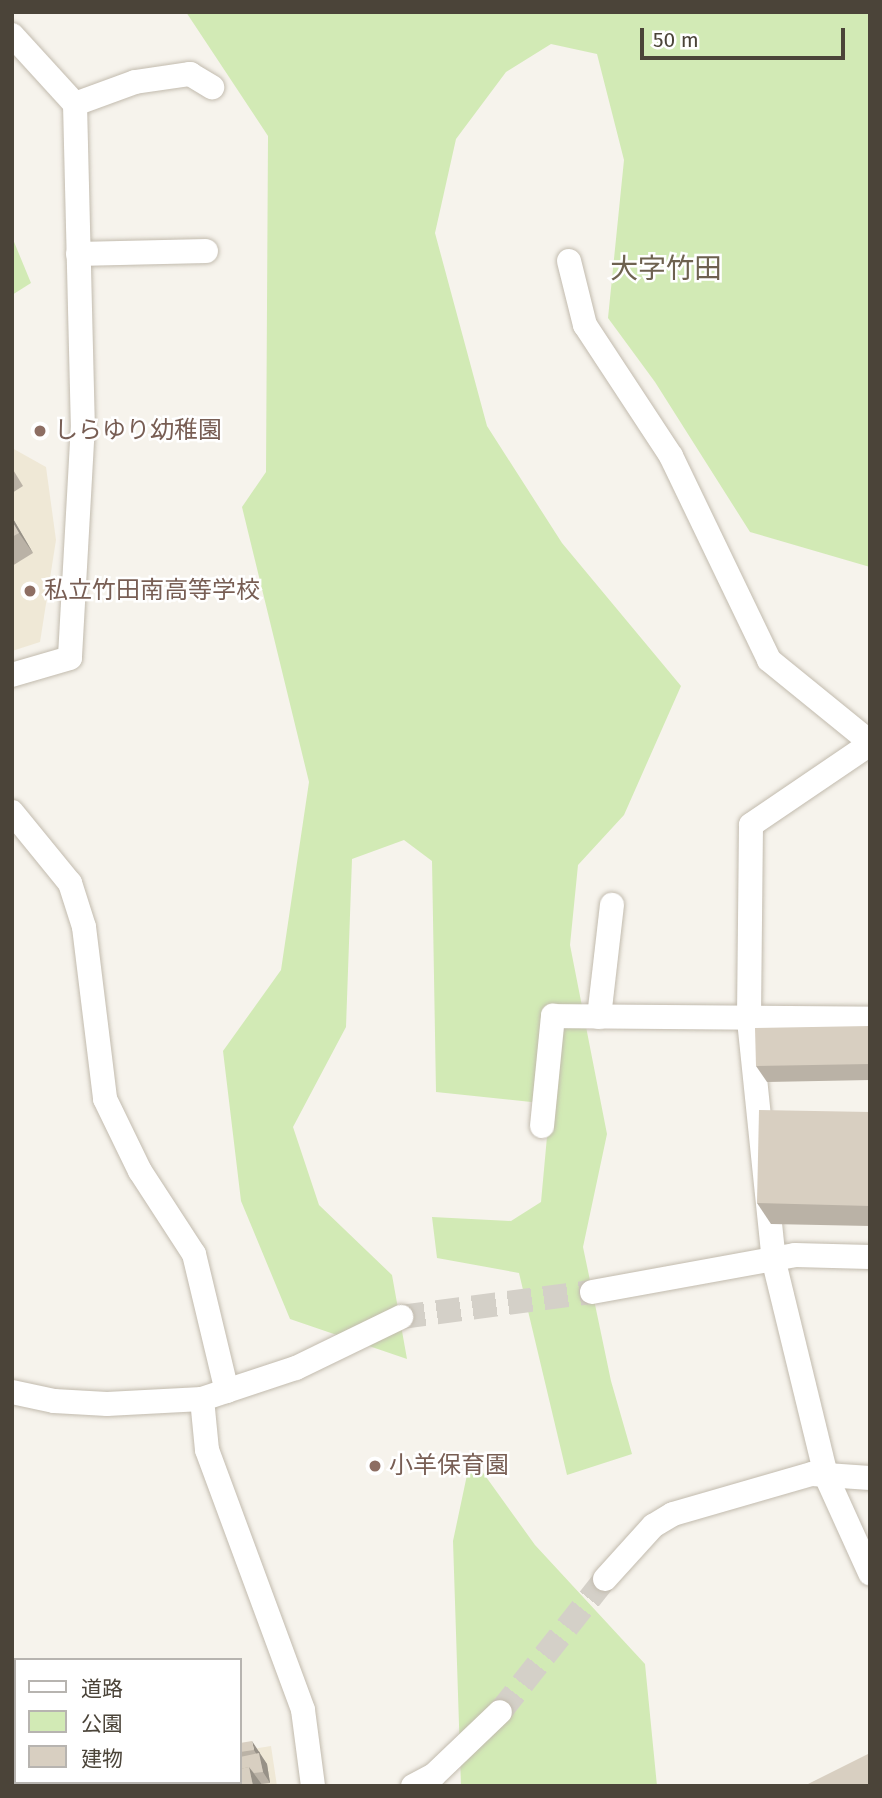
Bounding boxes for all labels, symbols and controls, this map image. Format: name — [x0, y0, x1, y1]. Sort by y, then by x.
scale bar — [644, 14, 849, 58]
text: 50 m — [653, 27, 699, 53]
district label: 大字竹田 — [610, 252, 722, 286]
place label: しらゆり幼稚園 — [54, 417, 222, 445]
marker: しらゆり幼稚園 — [32, 423, 48, 439]
place label: 私立竹田南高等学校 — [44, 577, 260, 605]
marker: 私立竹田南高等学校 — [22, 583, 38, 599]
place label: 小羊保育園 — [389, 1452, 509, 1480]
marker: 小羊保育園 — [367, 1458, 383, 1474]
legend — [14, 1658, 242, 1784]
text: 道路 — [81, 1676, 123, 1702]
text: 公園 — [81, 1711, 123, 1737]
text: 建物 — [81, 1746, 123, 1772]

